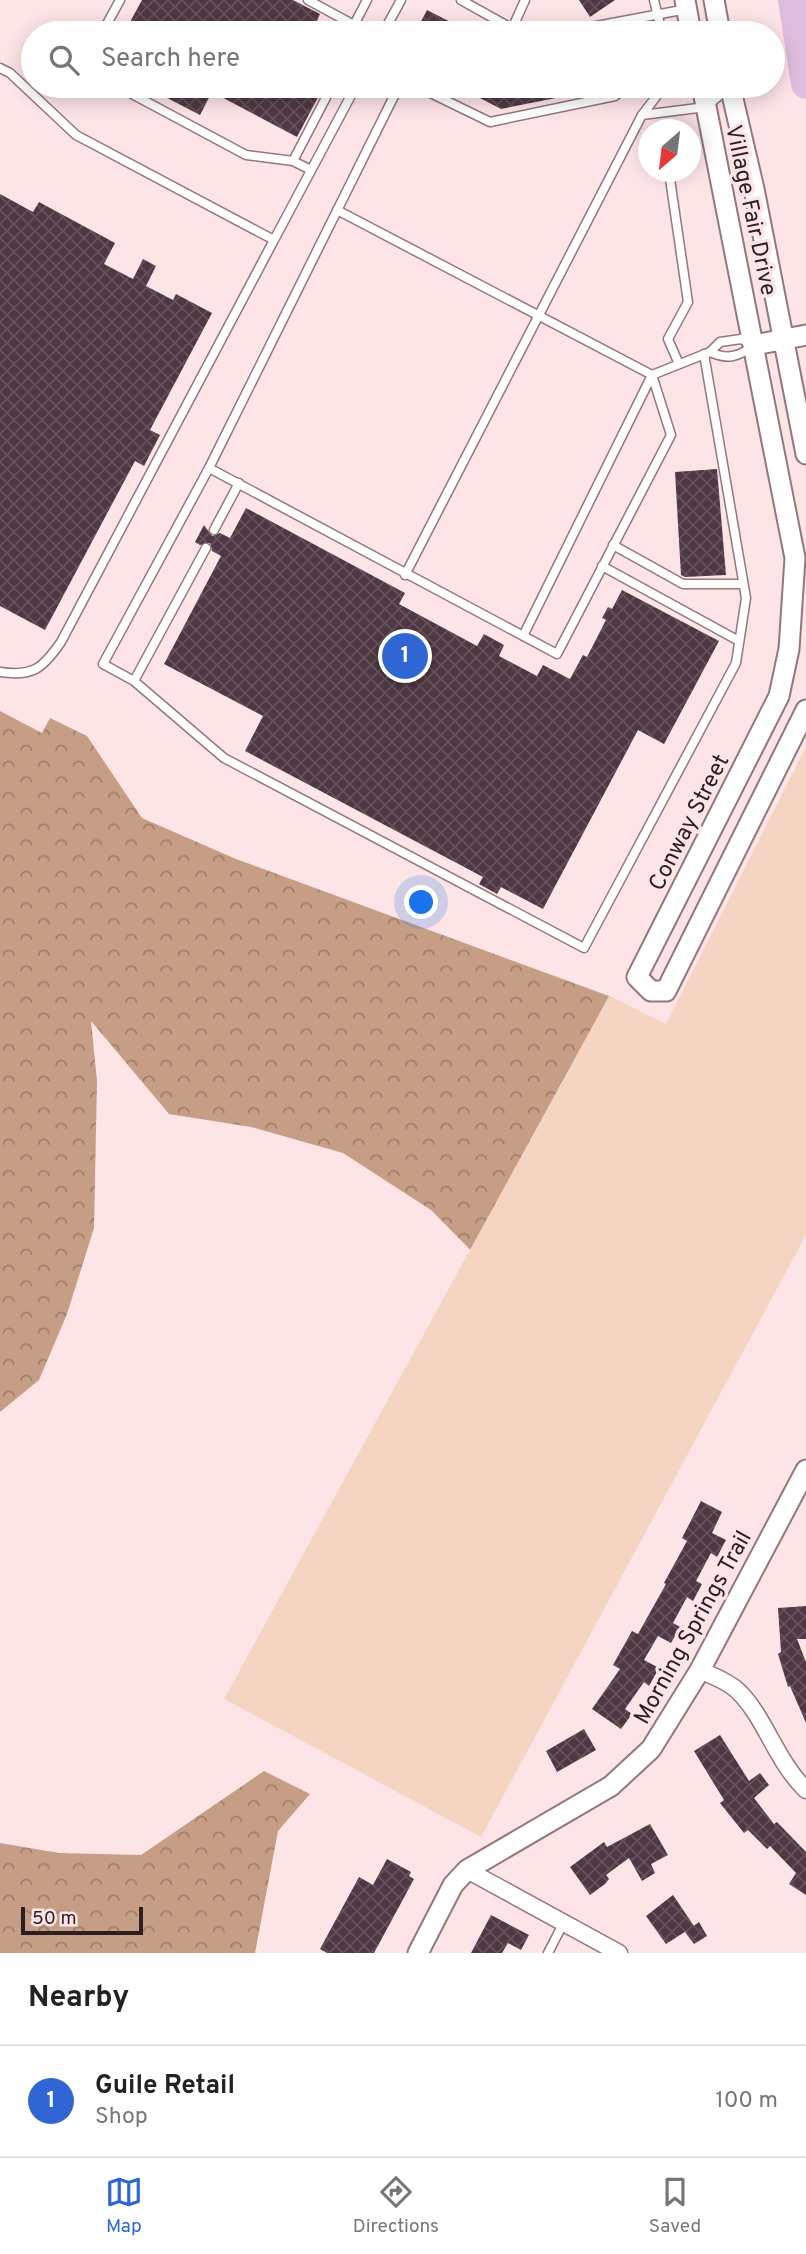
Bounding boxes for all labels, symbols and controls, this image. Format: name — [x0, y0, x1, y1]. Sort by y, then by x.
search box — [21, 21, 785, 98]
icon: search — [45, 41, 83, 79]
text: Search here — [101, 43, 240, 76]
north arrow — [638, 119, 701, 182]
street label: Village Fair Drive — [717, 122, 782, 299]
pin: 1 — [382, 630, 428, 682]
street label: Conway Street — [643, 750, 737, 896]
your location — [404, 885, 438, 919]
street label: Morning Springs Trail — [629, 1526, 760, 1730]
scale bar — [21, 1904, 144, 1936]
text: 50 m — [32, 1907, 77, 1931]
text: Nearby — [28, 1980, 129, 2017]
text: Guile Retail — [95, 2070, 235, 2103]
text: 1 — [46, 2087, 56, 2116]
text: 100 m — [715, 2087, 778, 2116]
text: Shop — [95, 2103, 148, 2132]
tab: Map — [105, 2173, 143, 2239]
tab: Directions — [353, 2173, 439, 2239]
tab: Saved — [649, 2173, 701, 2239]

